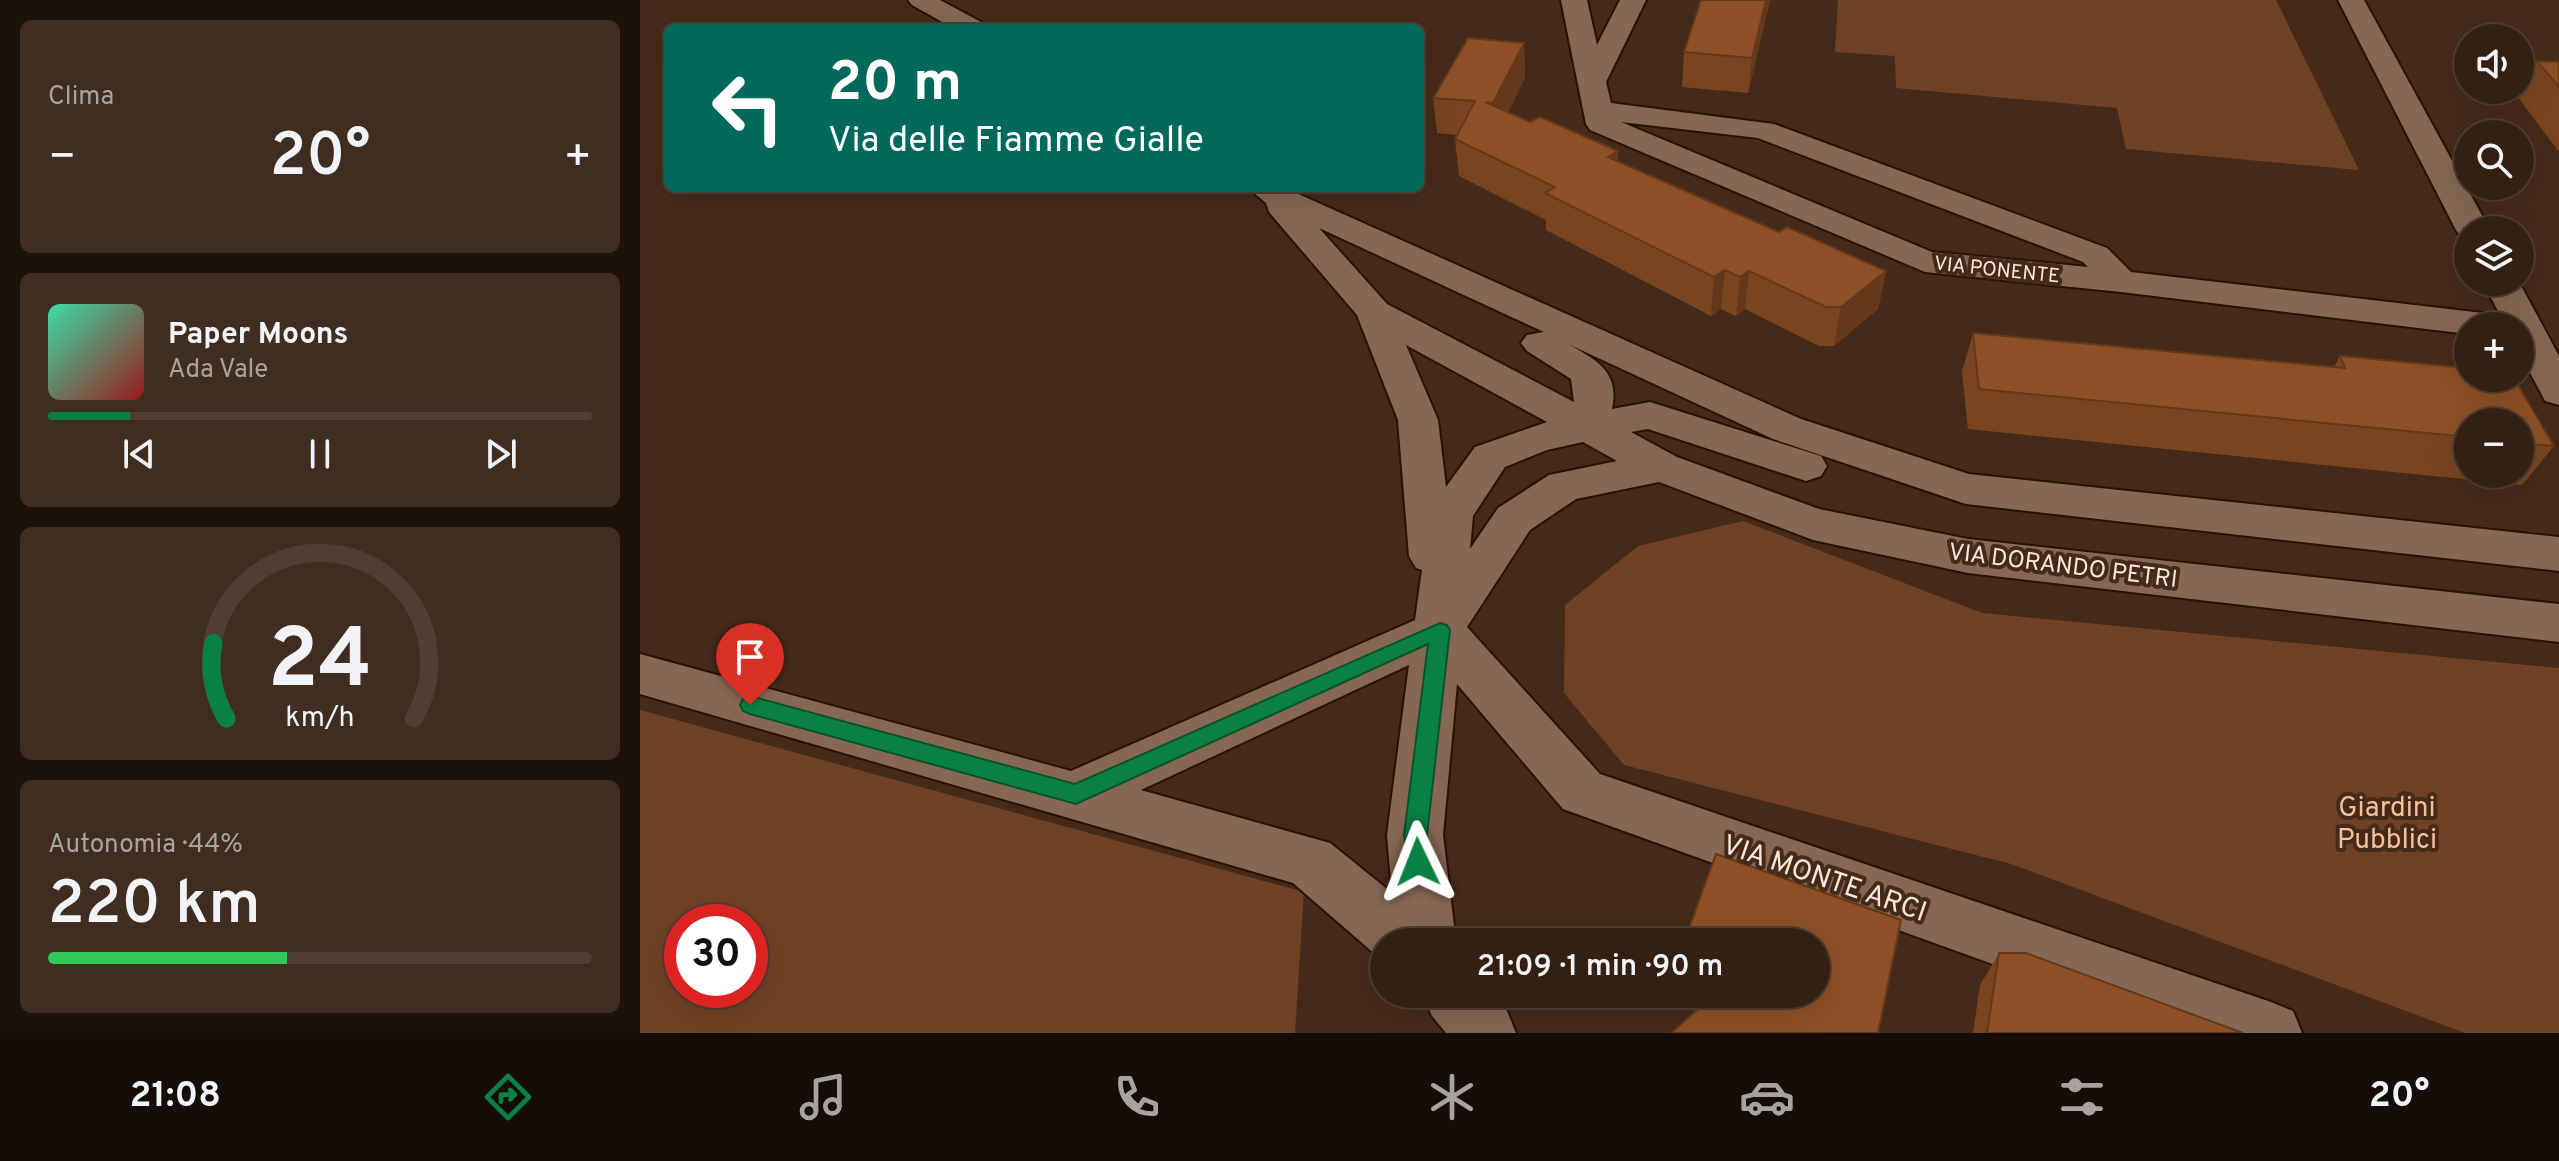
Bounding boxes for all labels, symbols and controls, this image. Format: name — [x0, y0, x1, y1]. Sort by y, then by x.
map controls — [2454, 24, 2534, 488]
button: sound — [2454, 24, 2534, 104]
text: 20 m — [828, 50, 962, 120]
icon: left — [696, 56, 800, 160]
text: Clima — [48, 81, 114, 114]
text: Via delle Fiamme Gialle — [828, 119, 1204, 165]
button: search — [2454, 120, 2534, 200]
text: 20° — [270, 121, 370, 197]
text: − — [48, 131, 76, 187]
text: + — [564, 131, 592, 187]
button: layers — [2454, 216, 2534, 296]
street label: VIA PONENTE — [1933, 251, 2061, 291]
button: + — [2454, 312, 2534, 392]
text: Paper Moons — [168, 317, 348, 354]
text: Ada Vale — [168, 354, 268, 387]
button: − — [2454, 408, 2534, 488]
icon: previous — [117, 432, 161, 476]
icon: pause — [298, 432, 342, 476]
icon: next — [479, 432, 523, 476]
street label: VIA DORANDO PETRI — [1947, 538, 2179, 596]
text: 24 — [268, 612, 372, 717]
pin — [716, 623, 784, 705]
icon: arrive — [728, 635, 772, 679]
text: km/h — [285, 701, 355, 737]
park label: Giardini Pubblici — [2337, 791, 2437, 859]
position arrow — [1376, 820, 1460, 904]
street label: VIA MONTE ARCI — [1717, 828, 1931, 932]
text: Autonomia · 44% — [48, 829, 243, 862]
text: 220 km — [48, 869, 260, 945]
speed limit sign: 30 — [664, 904, 768, 1008]
text: 21:09 · 1 min · 90 m — [1477, 949, 1723, 986]
icon: directions — [480, 1069, 536, 1125]
icon: music — [795, 1069, 851, 1125]
icon: phone — [1109, 1069, 1165, 1125]
icon: climate — [1424, 1069, 1480, 1125]
icon: car — [1739, 1069, 1795, 1125]
icon: filters — [2054, 1069, 2110, 1125]
text: 21:08 — [129, 1074, 221, 1120]
text: 20° — [2369, 1074, 2429, 1120]

